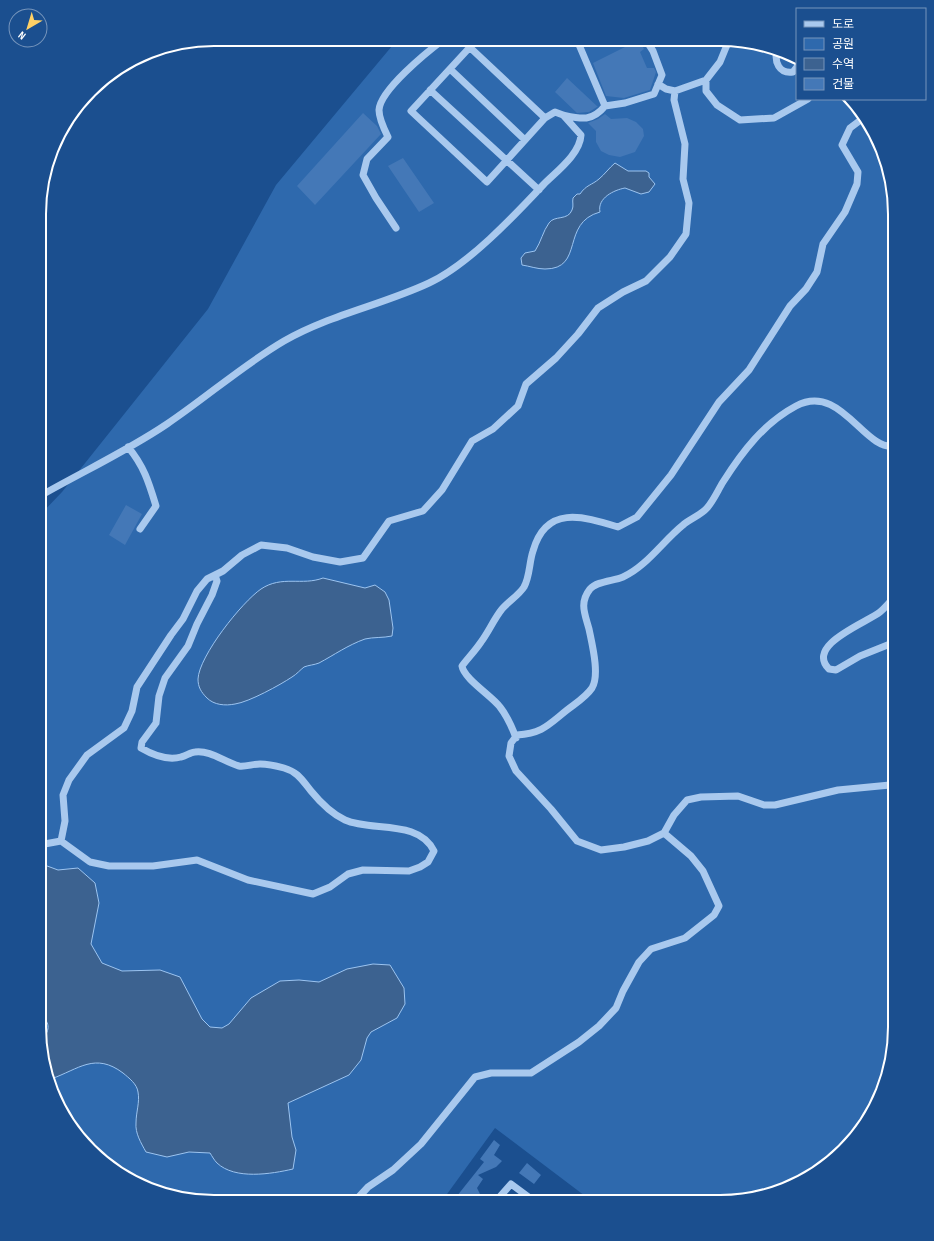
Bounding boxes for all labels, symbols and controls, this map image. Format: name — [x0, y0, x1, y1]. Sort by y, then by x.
north arrow — [8, 8, 48, 48]
legend — [796, 8, 926, 100]
text: 도로 — [832, 17, 854, 32]
text: N — [16, 28, 28, 42]
text: 공원 — [832, 37, 854, 52]
text: 수역 — [832, 57, 854, 72]
text: 건물 — [832, 77, 854, 92]

